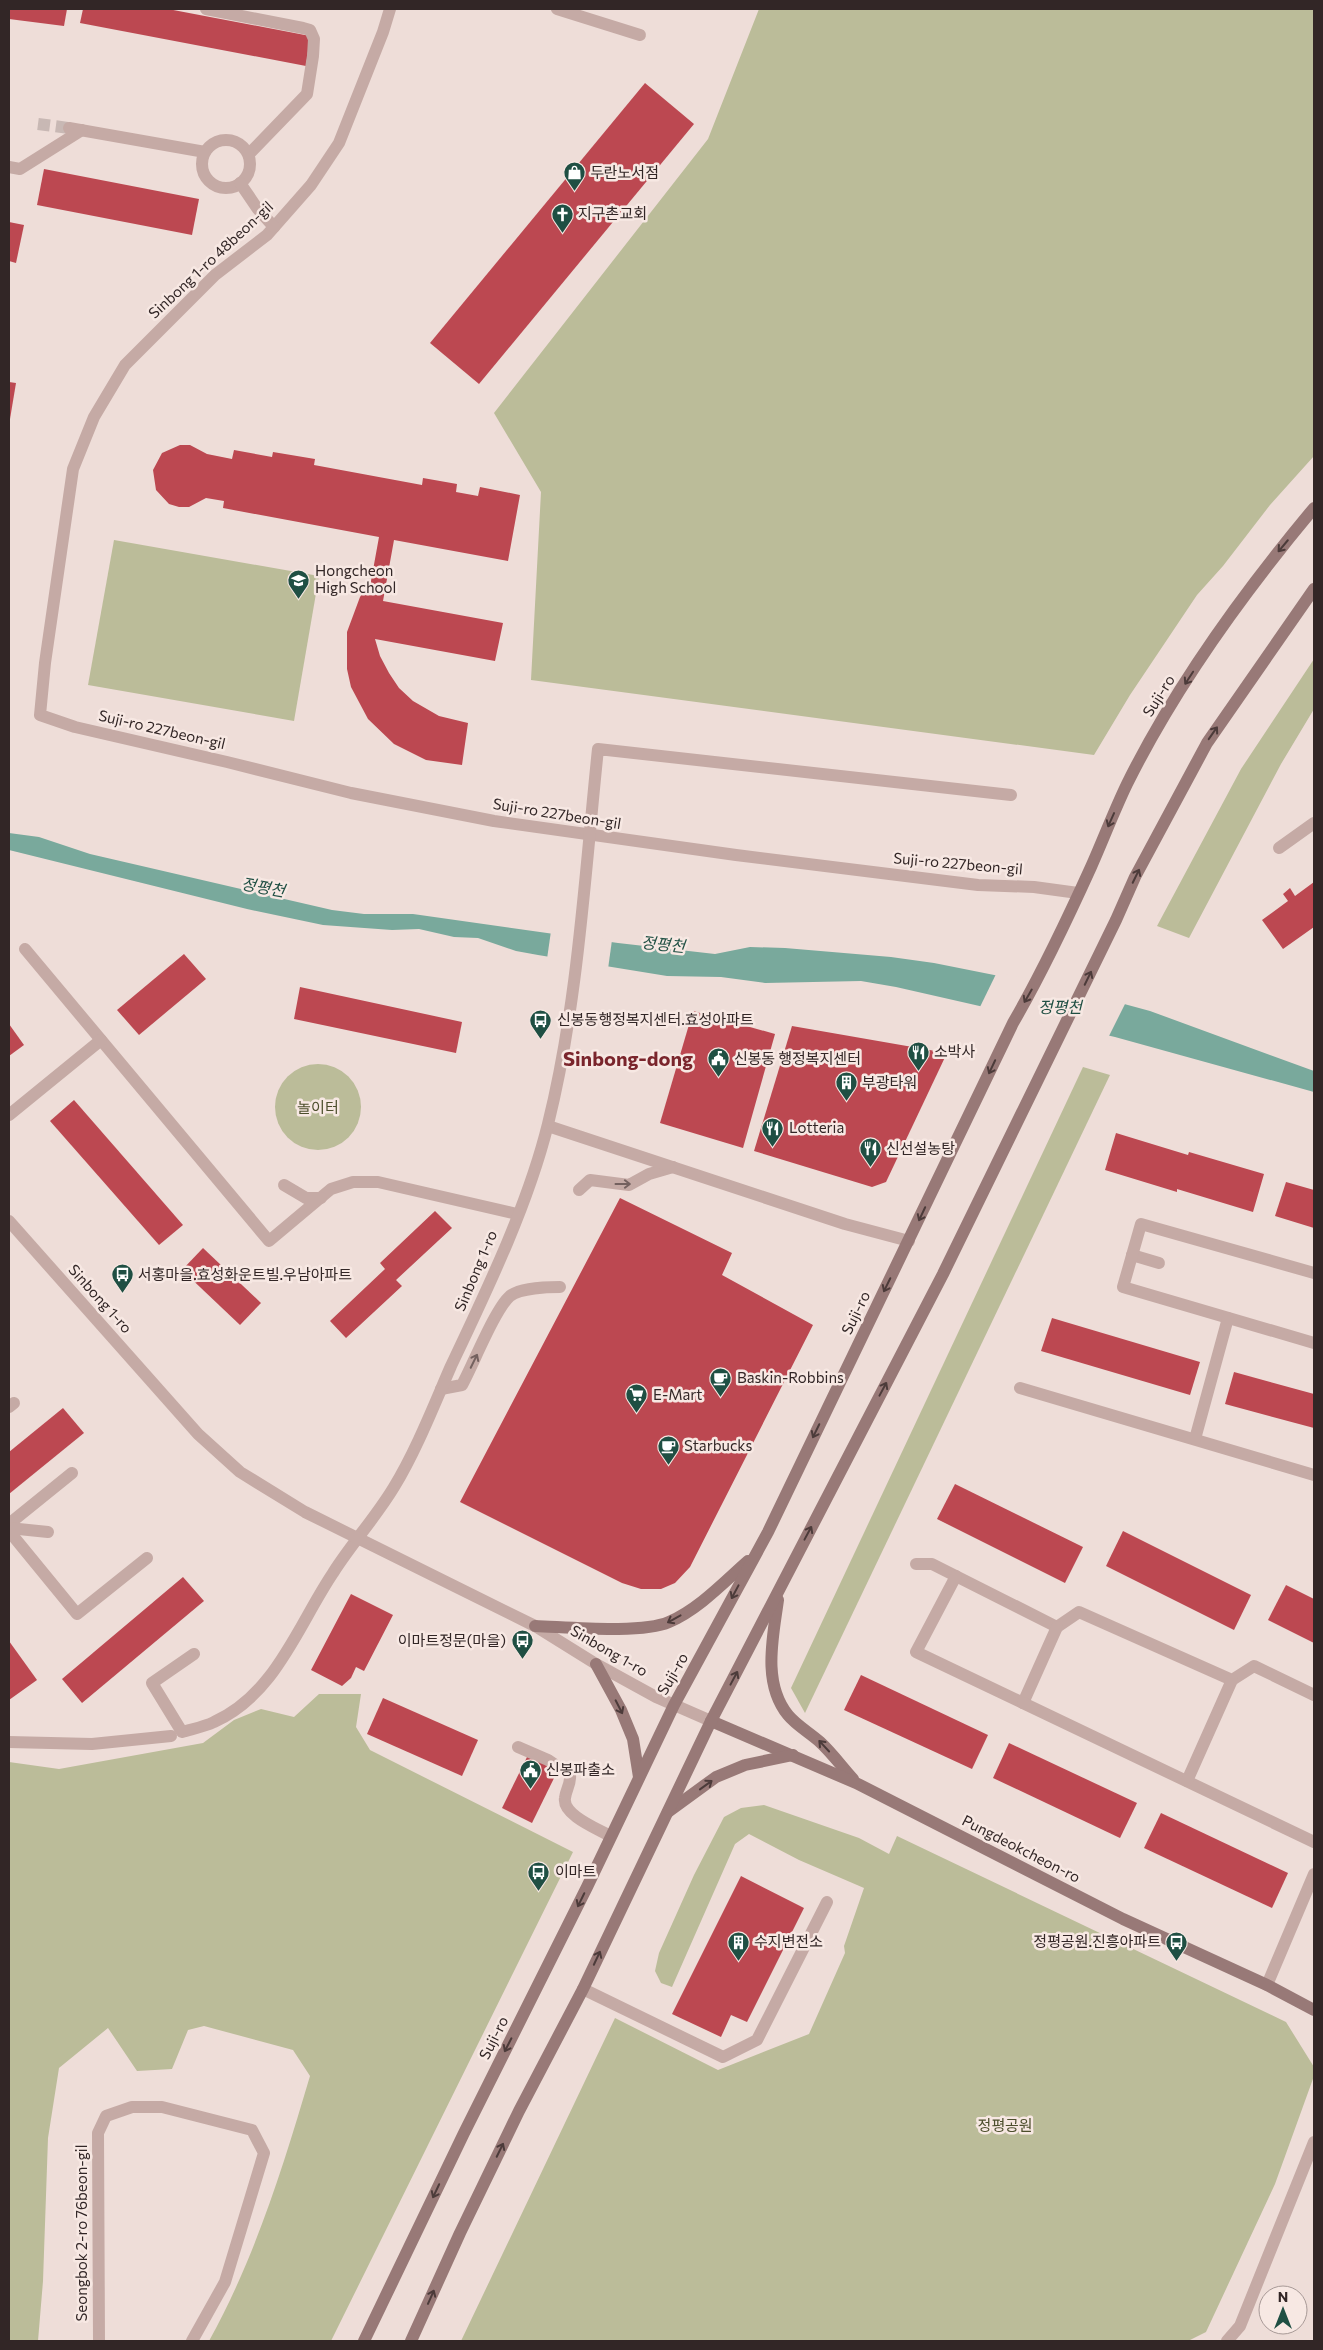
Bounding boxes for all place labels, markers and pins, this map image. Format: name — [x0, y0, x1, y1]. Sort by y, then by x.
shop icon: 두란노서점 — [562, 161, 586, 192]
place label: 두란노서점 — [590, 163, 659, 181]
church icon: 지구촌교회 — [550, 202, 574, 233]
place label: 지구촌교회 — [578, 204, 647, 222]
place label: Hongcheon High School — [315, 561, 396, 596]
school or university icon: Hongcheon High School — [287, 568, 311, 599]
bus stop icon: 신봉동행정복지센터.효성아파트 — [529, 1008, 553, 1039]
place label: 신봉동행정복지센터.효성아파트 — [557, 1010, 754, 1028]
restaurant icon: 소박사 — [906, 1040, 930, 1071]
place label: 소박사 — [934, 1042, 976, 1060]
public building icon: 신봉동 행정복지센터 — [706, 1047, 730, 1078]
place label: 신봉동 행정복지센터 — [734, 1049, 861, 1067]
building icon: 부광타워 — [834, 1071, 858, 1102]
place label: 부광타워 — [862, 1073, 917, 1091]
restaurant icon: Lotteria — [761, 1116, 785, 1147]
place label: Lotteria — [789, 1118, 844, 1136]
restaurant icon: 신선설농탕 — [858, 1137, 882, 1168]
place label: 신선설농탕 — [886, 1139, 955, 1157]
bus stop icon: 서홍마을.효성화운트빌.우남아파트 — [110, 1263, 134, 1294]
place label: 서홍마을.효성화운트빌.우남아파트 — [138, 1265, 352, 1283]
cafe icon: Baskin-Robbins — [709, 1366, 733, 1397]
place label: Baskin-Robbins — [737, 1368, 844, 1386]
supermarket icon: E-Mart — [625, 1383, 649, 1414]
place label: E-Mart — [653, 1385, 702, 1403]
cafe icon: Starbucks — [656, 1434, 680, 1465]
place label: Starbucks — [684, 1436, 752, 1454]
bus stop icon: 이마트정문(마을) — [510, 1629, 534, 1660]
place label: 이마트정문(마을) — [398, 1631, 506, 1649]
public building icon: 신봉파출소 — [518, 1758, 542, 1789]
place label: 신봉파출소 — [546, 1760, 615, 1778]
bus stop icon: 이마트 — [527, 1860, 551, 1891]
place label: 이마트 — [555, 1862, 597, 1880]
building icon: 수지변전소 — [726, 1930, 750, 1961]
bus stop icon: 정평공원.진흥아파트 — [1165, 1930, 1189, 1961]
place label: 수지변전소 — [754, 1932, 823, 1950]
place label: 정평공원.진흥아파트 — [1033, 1932, 1161, 1950]

